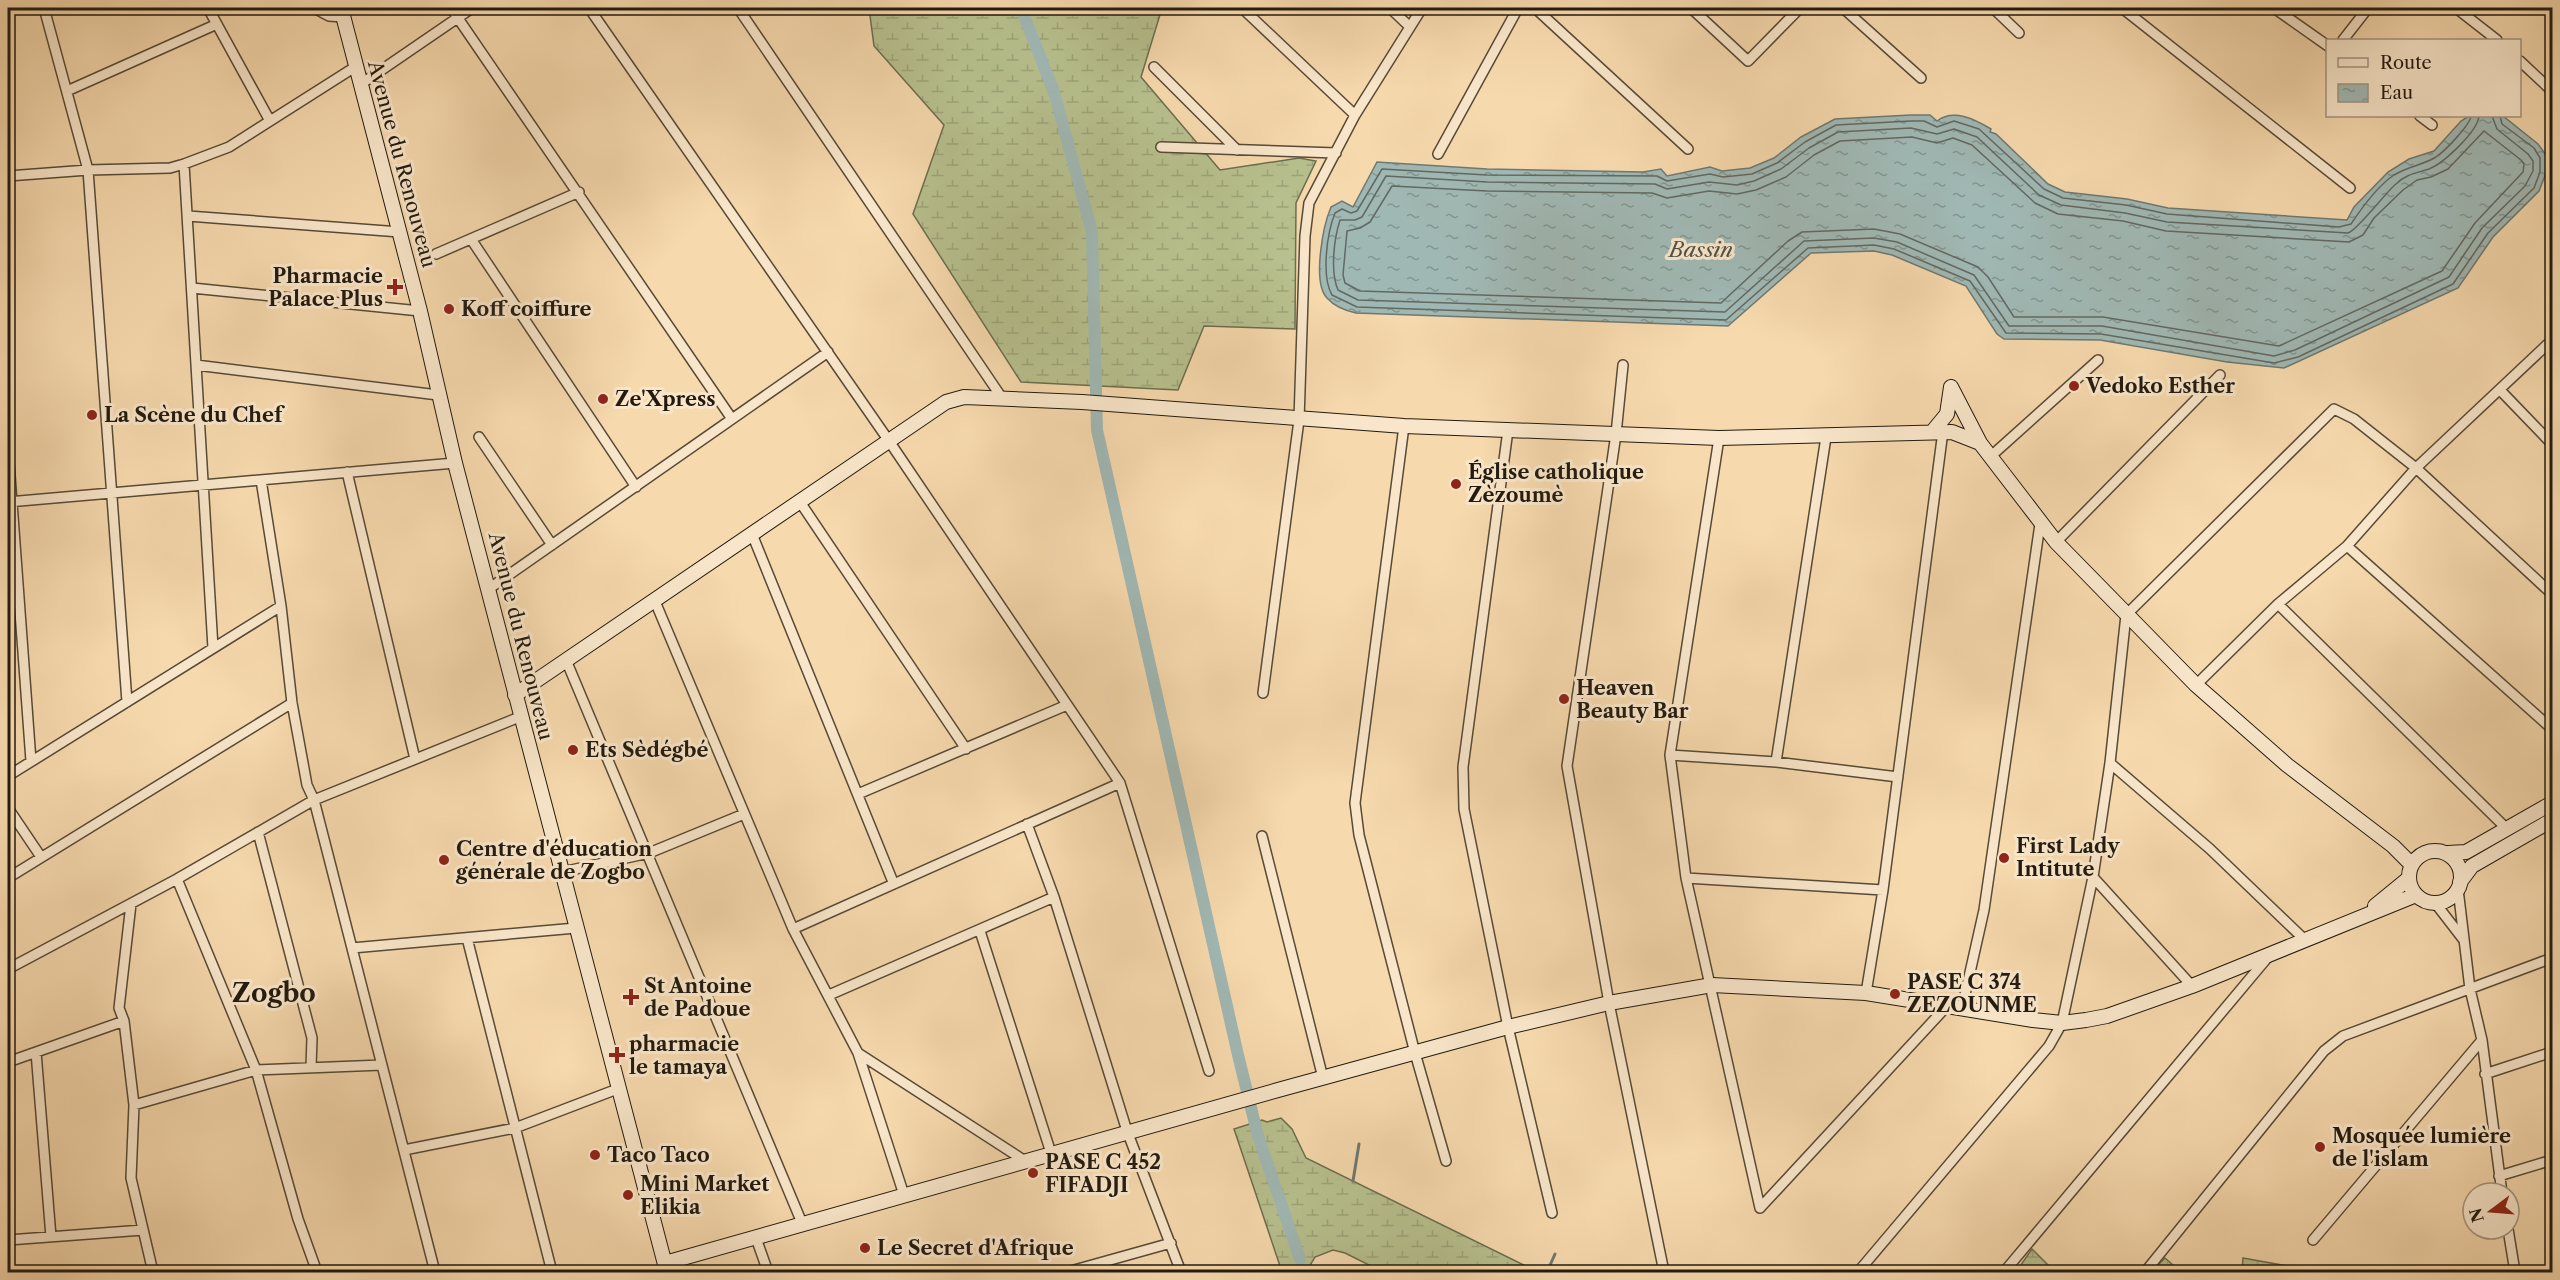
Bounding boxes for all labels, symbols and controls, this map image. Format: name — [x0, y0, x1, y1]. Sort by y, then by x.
legend — [2326, 39, 2521, 117]
text: Route — [2380, 52, 2432, 74]
street label: Avenue du Renouveau — [363, 57, 441, 270]
text: Eau — [2380, 82, 2413, 104]
water label: Bassin — [1667, 237, 1733, 262]
place label: Pharmacie Palace Plus — [268, 264, 383, 311]
marker: Pharmacie Palace Plus — [388, 280, 402, 294]
place label: Koff coiffure — [461, 297, 592, 321]
marker: Koff coiffure — [442, 302, 456, 316]
place label: Vedoko Esther — [2085, 374, 2235, 398]
marker: Vedoko Esther — [2067, 379, 2081, 393]
place label: Ze'Xpress — [615, 387, 716, 411]
marker: Ze'Xpress — [596, 392, 610, 406]
place label: La Scène du Chef — [104, 403, 285, 427]
marker: La Scène du Chef — [85, 408, 99, 422]
place label: Église catholique Zèzoumè — [1468, 459, 1644, 507]
marker: Église catholique Zèzoumè — [1449, 477, 1463, 491]
street label: Avenue du Renouveau — [483, 529, 558, 742]
place label: Heaven Beauty Bar — [1576, 676, 1689, 723]
marker: Heaven Beauty Bar — [1557, 692, 1571, 706]
place label: Ets Sèdégbé — [585, 738, 708, 762]
marker: Ets Sèdégbé — [566, 743, 580, 757]
place label: First Lady Intitute — [2016, 834, 2120, 881]
place label: Centre d'éducation générale de Zogbo — [455, 837, 653, 884]
marker: First Lady Intitute — [1997, 851, 2011, 865]
marker: Centre d'éducation générale de Zogbo — [437, 853, 451, 867]
place label: PASE C 374 ZEZOUNME — [1907, 970, 2037, 1017]
place label: St Antoine de Padoue — [644, 974, 752, 1021]
district label: Zogbo — [232, 977, 316, 1009]
marker: PASE C 374 ZEZOUNME — [1888, 987, 1902, 1001]
marker: St Antoine de Padoue — [622, 988, 640, 1006]
place label: pharmacie le tamaya — [629, 1032, 739, 1079]
marker: pharmacie le tamaya — [610, 1048, 624, 1062]
place label: Mosquée lumière de l'islam — [2332, 1124, 2511, 1171]
marker: Mosquée lumière de l'islam — [2313, 1140, 2327, 1154]
place label: Taco Taco — [607, 1143, 710, 1167]
marker: Taco Taco — [588, 1148, 602, 1162]
place label: PASE C 452 FIFADJI — [1045, 1150, 1161, 1197]
marker: PASE C 452 FIFADJI — [1026, 1166, 1040, 1180]
place label: Mini Market Elikia — [640, 1172, 769, 1219]
north arrow — [2461, 1181, 2521, 1241]
marker: Mini Market Elikia — [621, 1188, 635, 1202]
text: N — [2465, 1206, 2488, 1225]
place label: Le Secret d'Afrique — [877, 1236, 1074, 1260]
marker: Le Secret d'Afrique — [858, 1241, 872, 1255]

